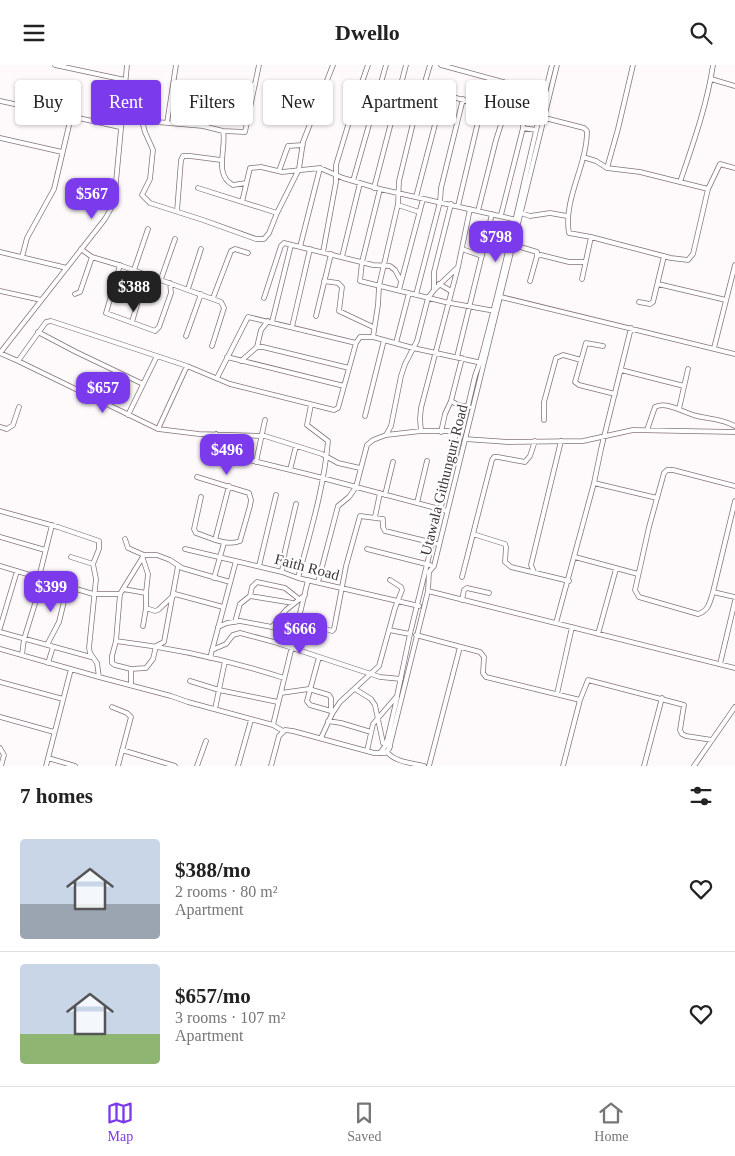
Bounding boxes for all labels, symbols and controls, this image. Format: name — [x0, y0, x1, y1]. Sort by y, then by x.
icon: menu — [20, 19, 48, 47]
icon: search — [687, 19, 715, 47]
text: Dwello — [335, 20, 400, 45]
chip: Buy — [15, 80, 81, 125]
chip: Rent — [91, 80, 161, 125]
chip: Filters — [171, 80, 253, 125]
chip: New — [263, 80, 333, 125]
chip: Apartment — [343, 80, 456, 125]
chip: House — [466, 80, 548, 125]
pin: $567 — [62, 177, 122, 220]
text: $567 — [76, 185, 108, 202]
pin: $798 — [466, 221, 526, 263]
text: $798 — [480, 228, 512, 245]
pin: $388 — [104, 271, 164, 313]
text: $388 — [118, 278, 150, 295]
pin: $657 — [73, 371, 133, 414]
text: $657 — [87, 379, 119, 396]
street label: Utawala Githunguri Road — [417, 402, 471, 557]
pin: $496 — [197, 433, 257, 476]
text: $496 — [211, 441, 243, 458]
street label: Faith Road — [273, 551, 342, 583]
pin: $399 — [21, 571, 81, 613]
text: $399 — [35, 578, 67, 595]
pin: $666 — [270, 613, 330, 655]
text: $666 — [284, 620, 316, 637]
icon: filters — [687, 782, 715, 810]
text: 7 homes — [20, 784, 93, 808]
text: $388/mo — [175, 858, 251, 882]
icon: home — [60, 859, 120, 919]
icon: heart — [687, 875, 715, 903]
text: 2 rooms · 80 m² — [175, 883, 278, 900]
text: Apartment — [175, 901, 243, 918]
icon: home — [60, 984, 120, 1044]
text: $657/mo — [175, 984, 251, 1008]
icon: heart — [687, 1000, 715, 1028]
text: 3 rooms · 107 m² — [175, 1009, 286, 1026]
text: Apartment — [175, 1027, 243, 1044]
tab: Map — [106, 1099, 134, 1145]
tab: Saved — [347, 1099, 381, 1145]
tab: Home — [594, 1099, 629, 1145]

